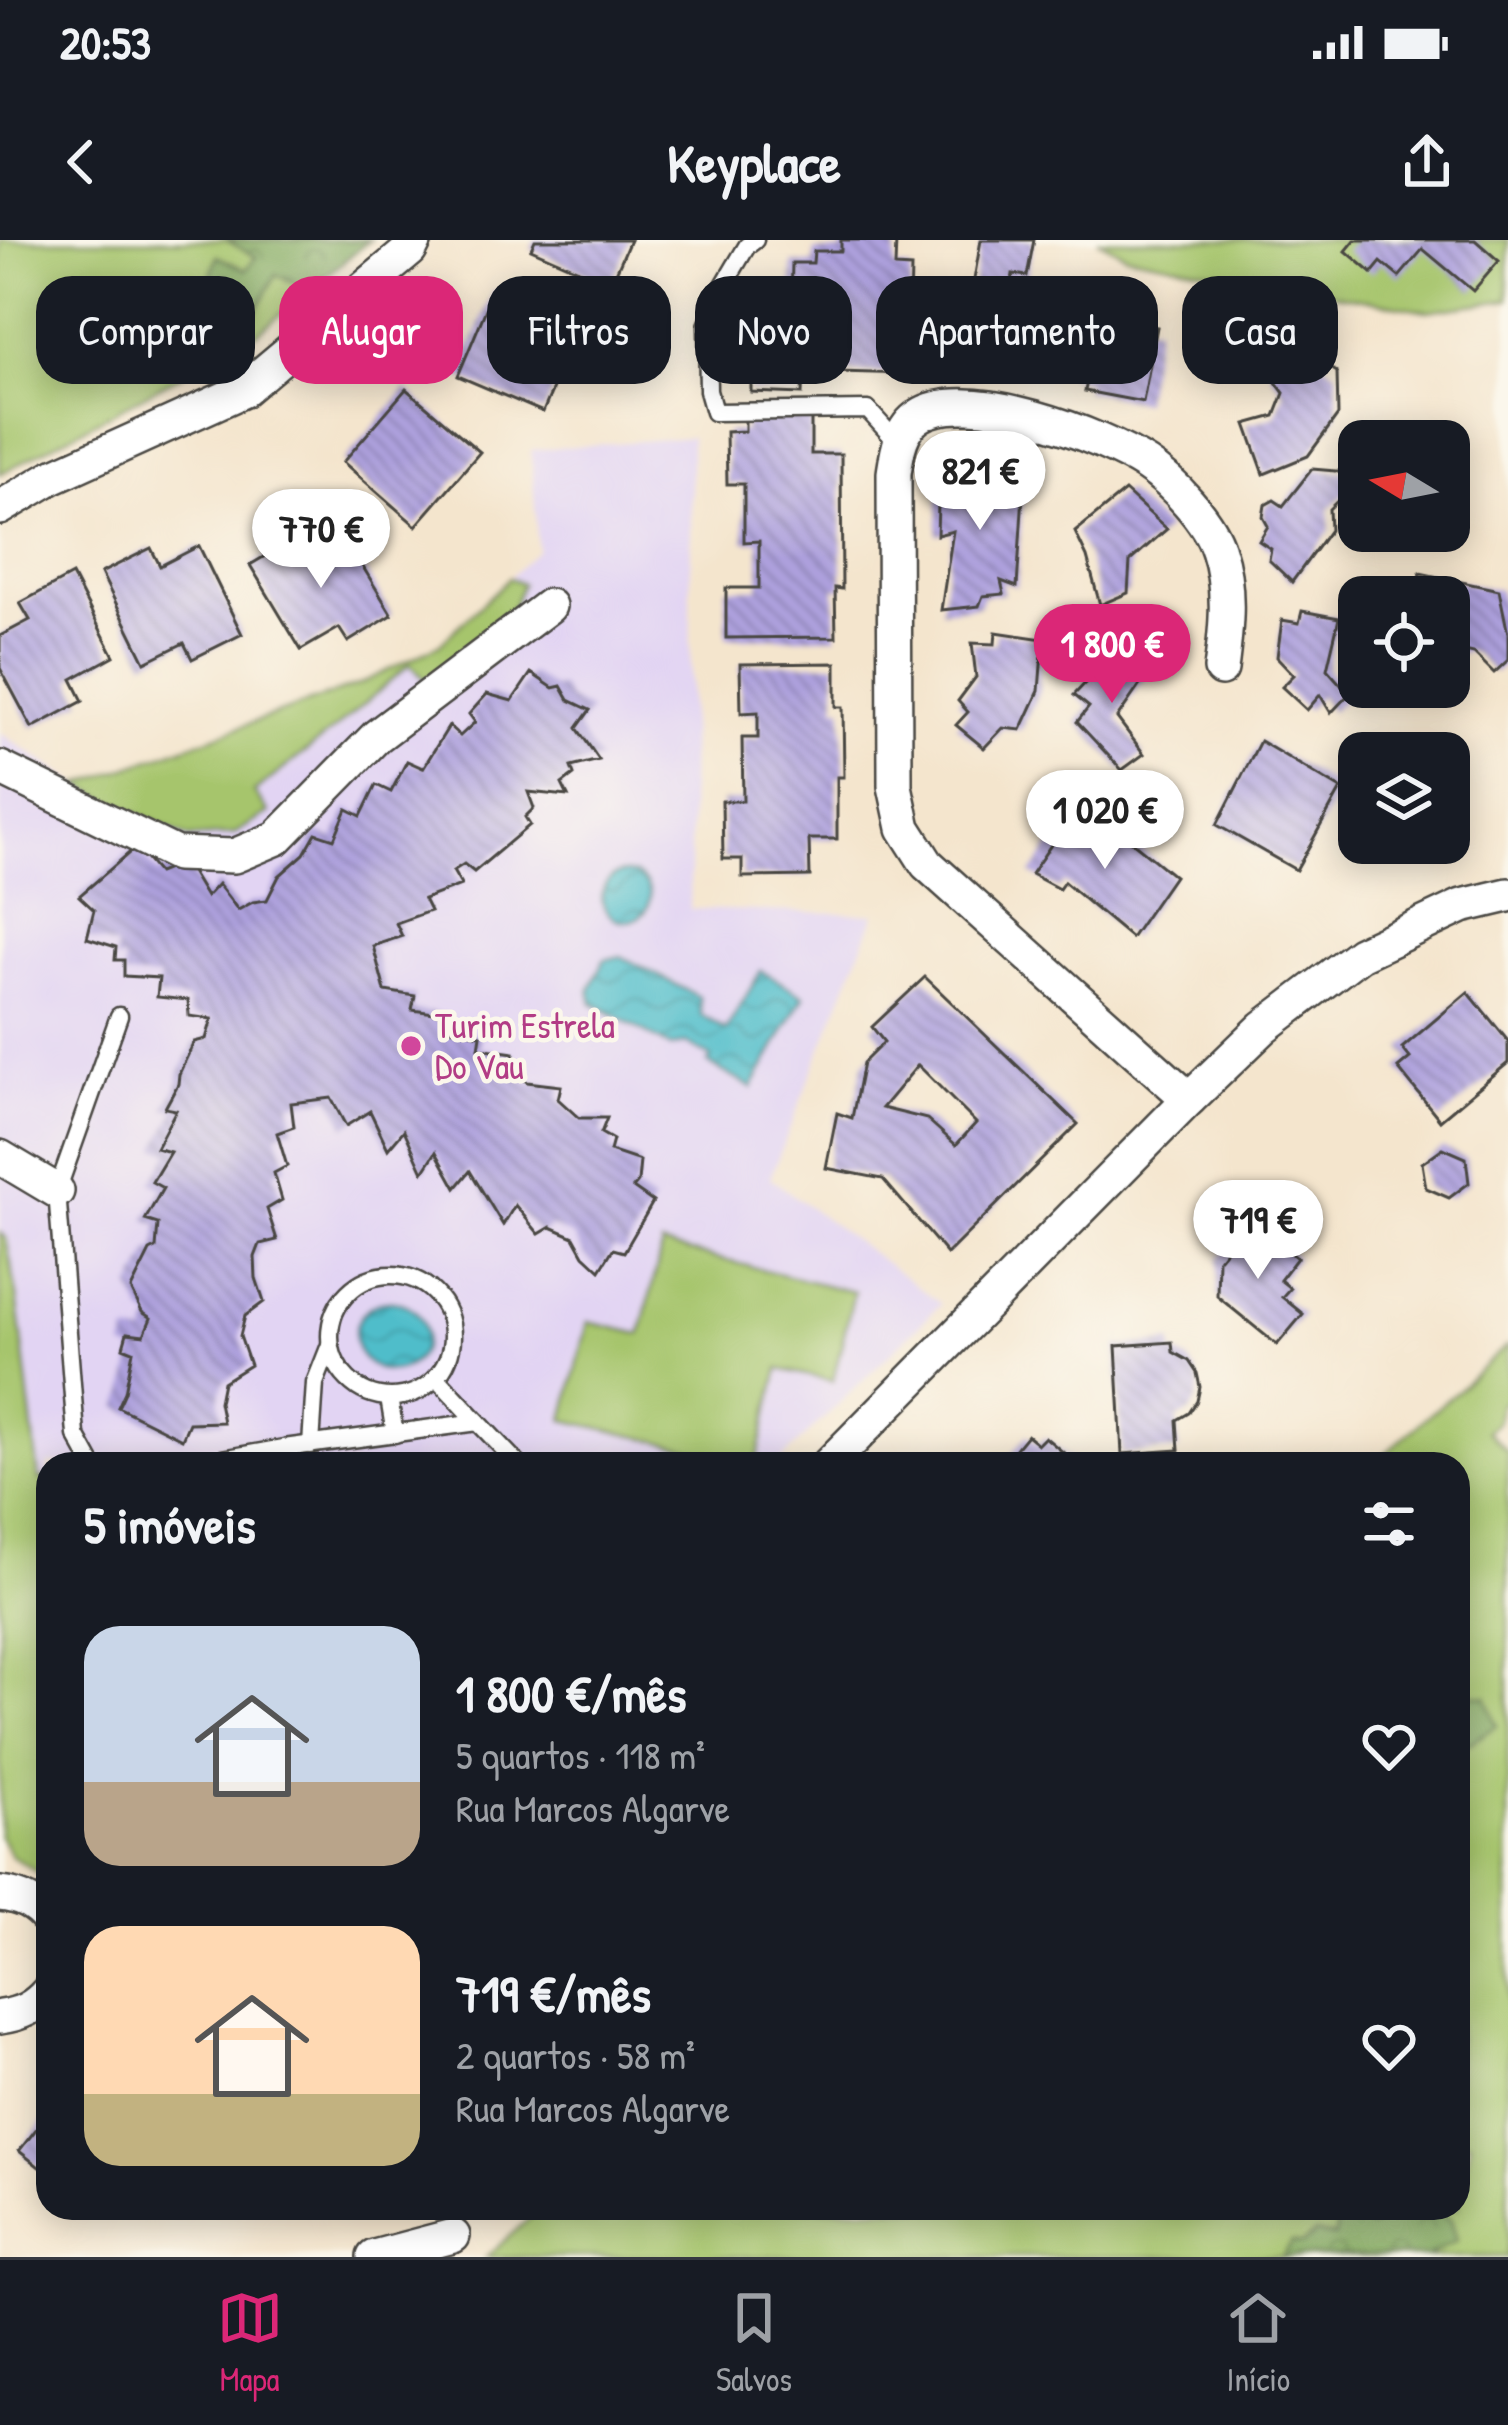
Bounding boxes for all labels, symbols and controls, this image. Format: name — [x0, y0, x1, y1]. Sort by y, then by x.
text: 20:53 — [60, 12, 151, 73]
text: Keyplace — [667, 126, 841, 199]
icon: back — [48, 129, 114, 195]
icon: share — [1394, 129, 1460, 195]
chip: Comprar — [36, 276, 255, 384]
chip: Alugar — [279, 276, 463, 384]
chip: Filtros — [487, 276, 671, 384]
chip: Novo — [695, 276, 852, 384]
chip: Apartamento — [876, 276, 1158, 384]
chip: Casa — [1182, 276, 1338, 384]
north arrow — [1338, 420, 1470, 552]
map controls — [1338, 420, 1470, 864]
pin: 821 € — [896, 431, 1064, 533]
text: 821 € — [941, 443, 1019, 496]
pin: 770 € — [237, 489, 405, 591]
text: 770 € — [279, 501, 363, 554]
button: locate — [1338, 576, 1470, 708]
pin: 1 800 € — [1001, 604, 1223, 706]
text: 1 800 € — [1061, 616, 1163, 669]
button: layers — [1338, 732, 1470, 864]
pin: 1 020 € — [994, 770, 1216, 872]
text: 1 020 € — [1053, 782, 1157, 835]
place label: Turim Estrela Do Vau — [435, 1000, 615, 1090]
marker: Turim Estrela Do Vau — [398, 1033, 424, 1059]
pin: 719 € — [1174, 1180, 1342, 1282]
text: 719 € — [1220, 1192, 1296, 1245]
text: 5 imóveis — [84, 1490, 256, 1559]
icon: filters — [1356, 1491, 1422, 1557]
text: 1 800 €/mês — [456, 1659, 686, 1728]
icon: home — [180, 1674, 324, 1818]
icon: heart — [1356, 1713, 1422, 1779]
text: 5 quartos · 118 m² — [456, 1728, 705, 1781]
text: Rua Marcos Algarve — [456, 1781, 730, 1834]
text: 719 €/mês — [456, 1959, 651, 2028]
icon: home — [180, 1974, 324, 2118]
icon: heart — [1356, 2013, 1422, 2079]
text: 2 quartos · 58 m² — [456, 2028, 695, 2081]
text: Rua Marcos Algarve — [456, 2081, 730, 2134]
tab: Mapa — [217, 2285, 283, 2401]
tab: Salvos — [716, 2285, 792, 2401]
tab: Início — [1225, 2285, 1291, 2401]

